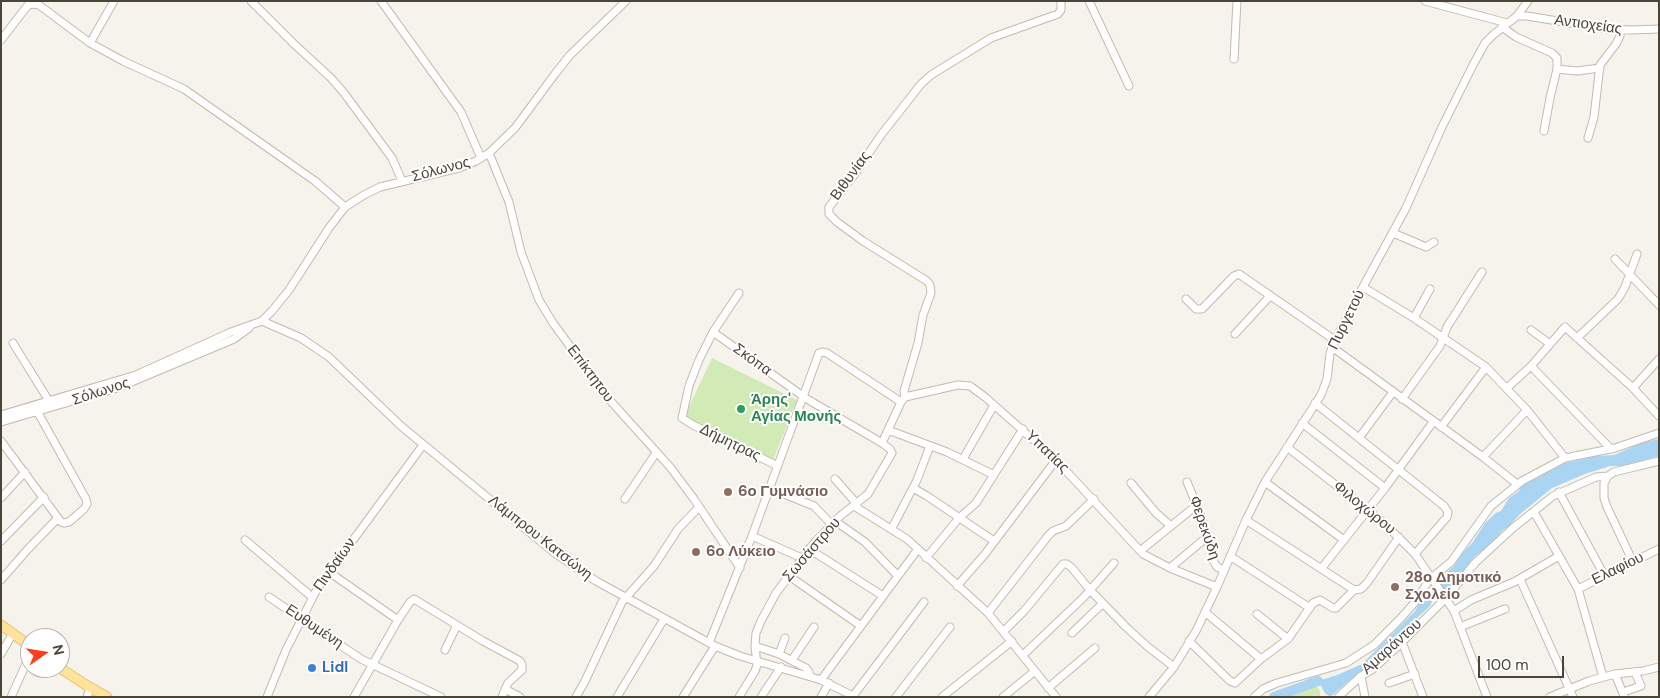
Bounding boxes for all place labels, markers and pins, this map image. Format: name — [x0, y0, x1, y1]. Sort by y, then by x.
place label: Άρης' Αγίας Μονής — [751, 391, 841, 426]
marker: Άρης' Αγίας Μονής — [735, 403, 747, 415]
place label: 6ο Γυμνάσιο — [738, 483, 828, 501]
marker: 6ο Γυμνάσιο — [722, 486, 734, 498]
place label: 6ο Λύκειο — [706, 543, 776, 561]
marker: 6ο Λύκειο — [690, 546, 702, 558]
place label: 28ο Δημοτικό Σχολείο — [1405, 569, 1501, 604]
marker: 28ο Δημοτικό Σχολείο — [1389, 581, 1401, 593]
place label: Lidl — [322, 659, 348, 677]
marker: Lidl — [306, 662, 318, 674]

